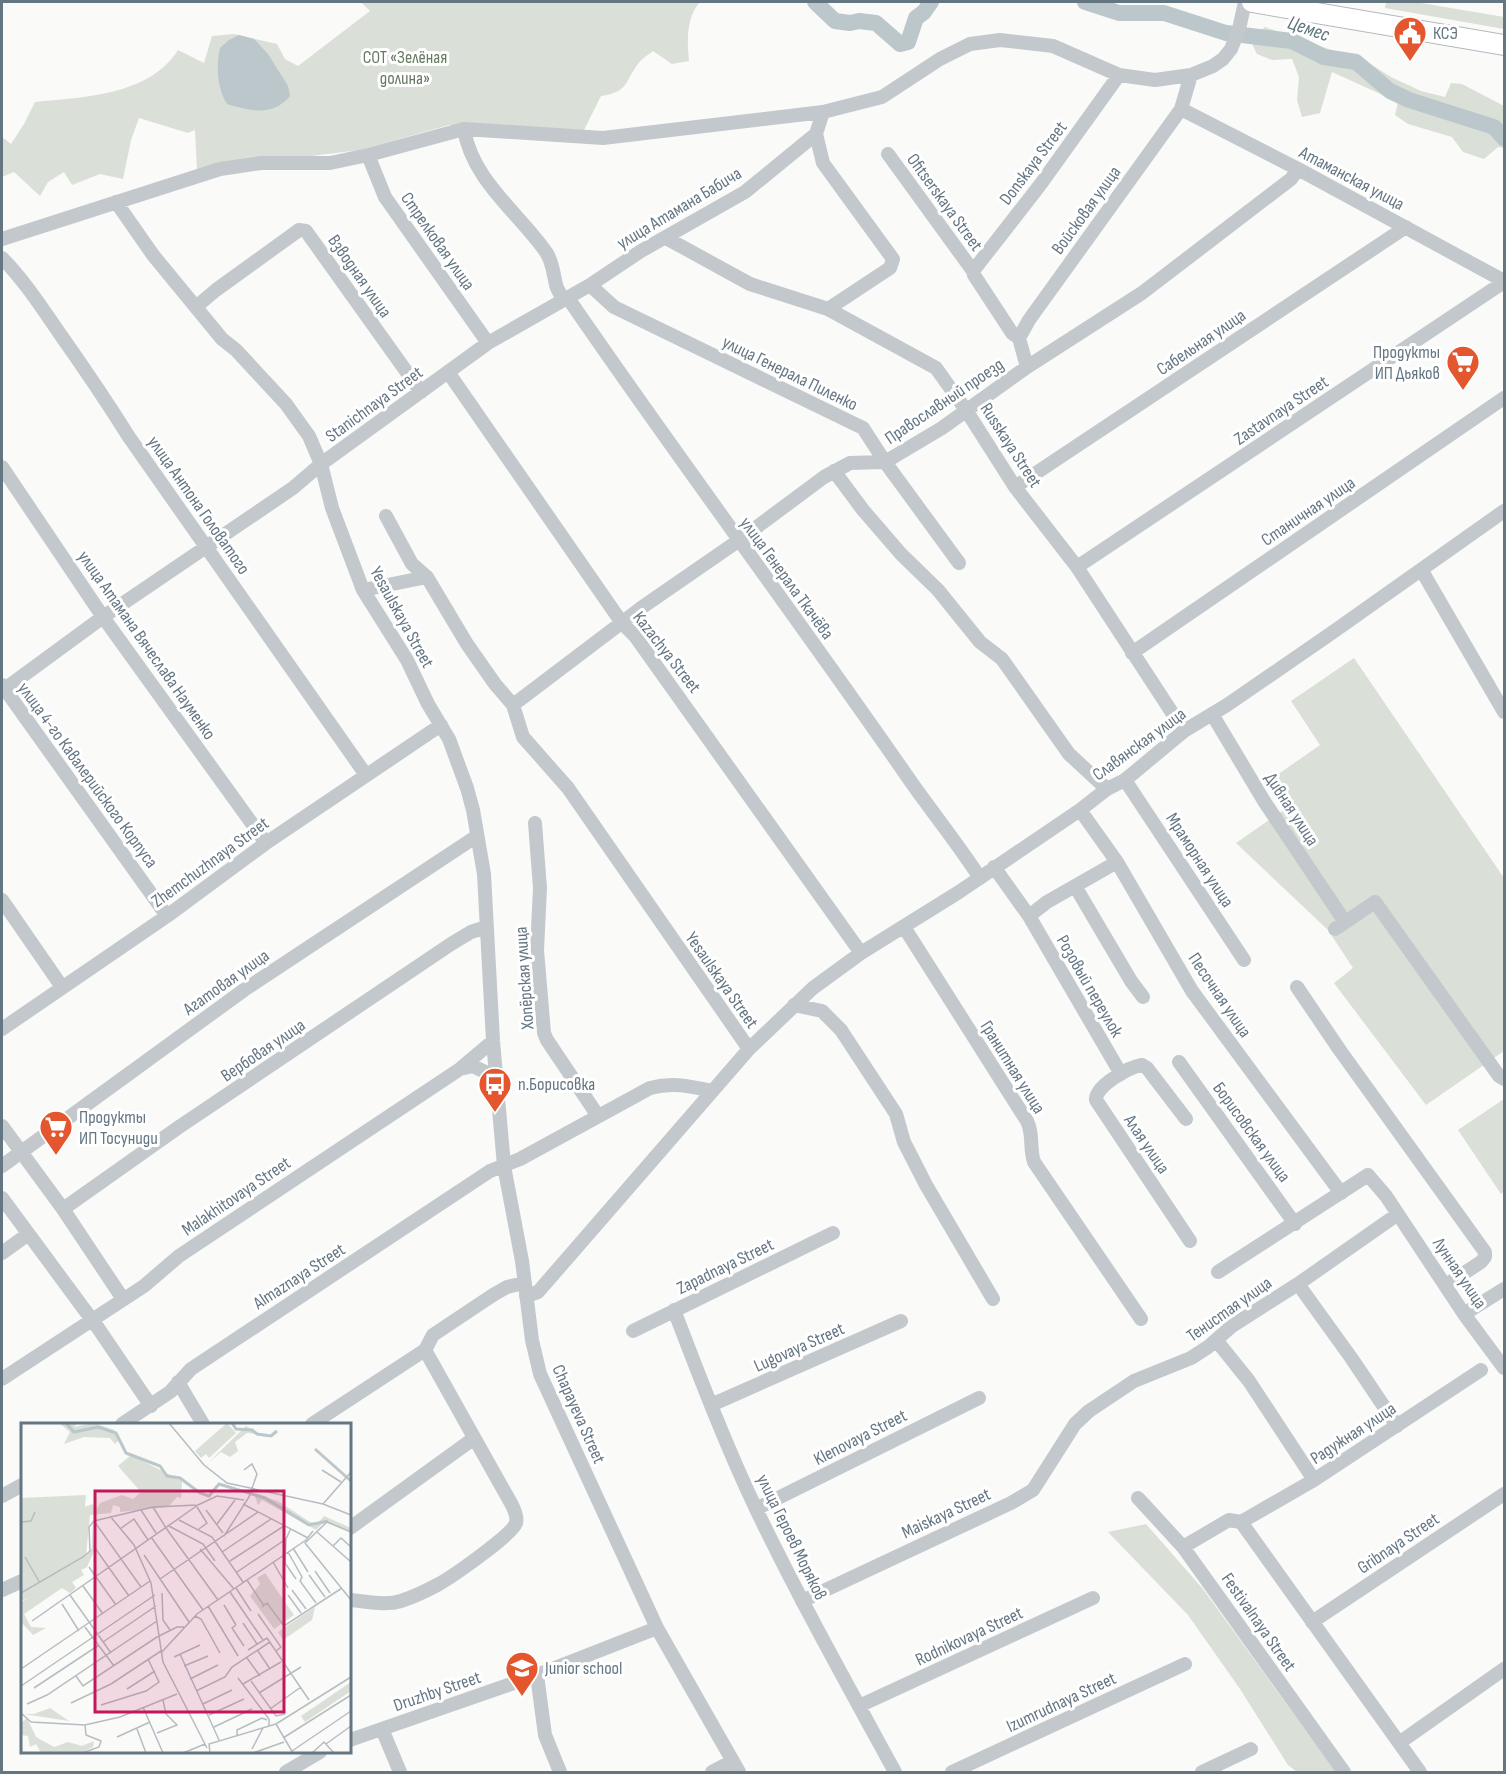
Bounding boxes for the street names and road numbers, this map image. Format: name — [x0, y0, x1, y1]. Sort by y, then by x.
street label: Donskaya Street — [995, 117, 1072, 209]
street label: Атаманская улица — [1295, 142, 1408, 215]
street label: Ofitserskaya Street — [902, 149, 987, 256]
street label: Войсковая улица — [1047, 162, 1125, 258]
street label: улица Атамана Бабича — [613, 163, 745, 254]
street label: Стрелковая улица — [396, 188, 479, 294]
street label: Взводная улица — [323, 231, 396, 322]
street label: Сабельная улица — [1153, 305, 1250, 380]
street label: улица Генерала Пиленко — [719, 332, 861, 415]
street label: Православный проезд — [881, 354, 1008, 449]
street label: Stanichnaya Street — [322, 362, 427, 447]
street label: Zastavnaya Street — [1230, 371, 1333, 450]
street label: Russkaya Street — [975, 399, 1046, 492]
street label: улица Антона Головатого — [143, 432, 254, 579]
street label: Станичная улица — [1257, 472, 1359, 551]
street label: улица Генерала Ткачёва — [735, 513, 838, 643]
street label: улица Атамана Вячеслава Науменко — [73, 547, 220, 744]
street label: Yesaulskaya Street — [365, 563, 438, 672]
street label: Kazachya Street — [628, 607, 705, 698]
street label: улица 4-го Кавалерийского Корпуса — [13, 678, 162, 872]
street label: Славянская улица — [1089, 703, 1190, 785]
street label: Дивная улица — [1260, 769, 1323, 850]
street label: Мраморная улица — [1161, 809, 1238, 911]
street label: Zhemchuzhnaya Street — [148, 813, 273, 912]
street label: Хопёрская улица — [510, 926, 539, 1031]
street label: Yesaulskaya Street — [681, 928, 763, 1033]
street label: Розовый переулок — [1052, 932, 1127, 1041]
street label: Агатовая улица — [178, 945, 273, 1020]
street label: Песочная улица — [1184, 949, 1256, 1042]
street label: Вербовая улица — [217, 1015, 309, 1086]
street label: Гранитная улица — [976, 1017, 1050, 1118]
street label: Борисовская улица — [1208, 1078, 1295, 1186]
street label: Алая улица — [1119, 1110, 1174, 1178]
street label: Malakhitovaya Street — [178, 1152, 295, 1240]
street label: Лунная улица — [1428, 1233, 1491, 1313]
street label: Zapadnaya Street — [673, 1234, 777, 1299]
street label: Almaznaya Street — [249, 1239, 350, 1314]
street label: Тенистая улица — [1183, 1272, 1276, 1346]
street label: Lugovaya Street — [751, 1318, 848, 1377]
street label: Chapayeva Street — [547, 1362, 610, 1467]
street label: Радужная улица — [1307, 1398, 1400, 1469]
street label: Klenovaya Street — [810, 1405, 911, 1470]
street label: улица Героев Моряков — [752, 1471, 831, 1604]
street label: Maiskaya Street — [898, 1484, 994, 1543]
street label: Gribnaya Street — [1353, 1508, 1444, 1578]
street label: Festivalnaya Street — [1217, 1569, 1300, 1676]
street label: Rodnikovaya Street — [912, 1602, 1027, 1670]
street label: Druzhby Street — [391, 1667, 484, 1716]
street label: Izumrudnaya Street — [1003, 1668, 1120, 1737]

